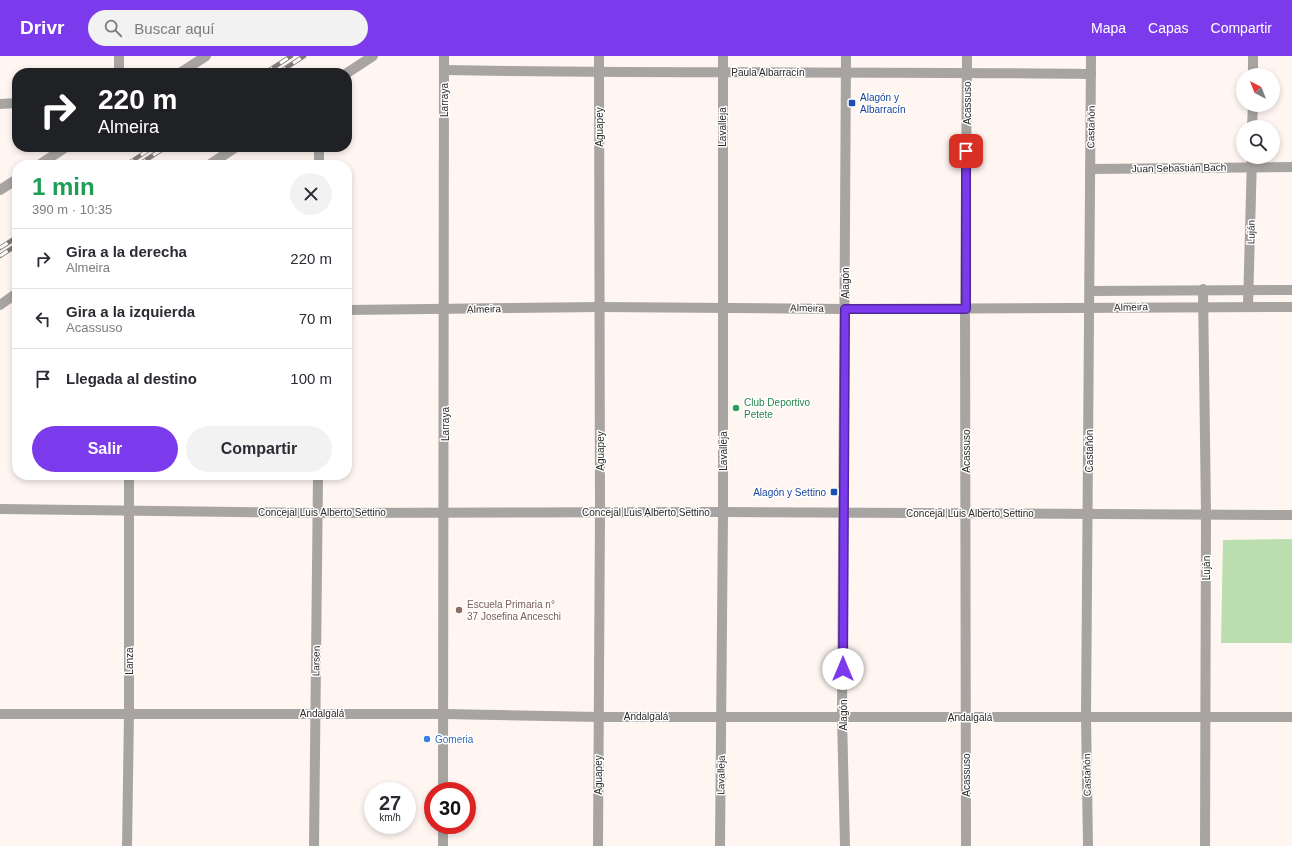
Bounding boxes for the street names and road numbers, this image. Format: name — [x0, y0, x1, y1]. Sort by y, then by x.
street label: Paula Albarracín — [731, 67, 805, 78]
street label: Acassuso — [962, 81, 973, 125]
street label: Larraya — [439, 83, 450, 117]
street label: Castañón — [1085, 106, 1097, 148]
street label: Aguapey — [594, 107, 605, 147]
street label: Lavalleja — [717, 107, 728, 147]
street label: Juan Sebastián Bach — [1132, 162, 1226, 174]
street label: Luján — [1245, 220, 1257, 244]
street label: Alagón — [840, 267, 851, 299]
street label: Almeira — [1114, 301, 1148, 313]
street label: Almeira — [790, 302, 824, 314]
street label: Almeira — [467, 303, 501, 315]
street label: Larraya — [440, 407, 451, 441]
street label: Acassuso — [961, 429, 972, 473]
street label: Castañón — [1084, 430, 1095, 472]
street label: Aguapey — [595, 431, 606, 471]
street label: Lavalleja — [718, 431, 729, 471]
street label: Concejal Luis Alberto Settino — [258, 507, 386, 518]
street label: Concejal Luis Alberto Settino — [582, 507, 710, 518]
street label: Concejal Luis Alberto Settino — [906, 508, 1034, 519]
street label: Luján — [1201, 556, 1212, 580]
street label: Larsen — [310, 646, 322, 676]
street label: Lanza — [124, 647, 135, 675]
street label: Alagón — [838, 699, 849, 731]
street label: Andalgalá — [300, 708, 345, 719]
street label: Andalgalá — [624, 711, 669, 722]
street label: Andalgalá — [948, 712, 993, 723]
street label: Acassuso — [961, 753, 972, 797]
street label: Castañón — [1081, 754, 1093, 796]
street label: Aguapey — [593, 755, 604, 795]
street label: Lavalleja — [715, 755, 727, 795]

